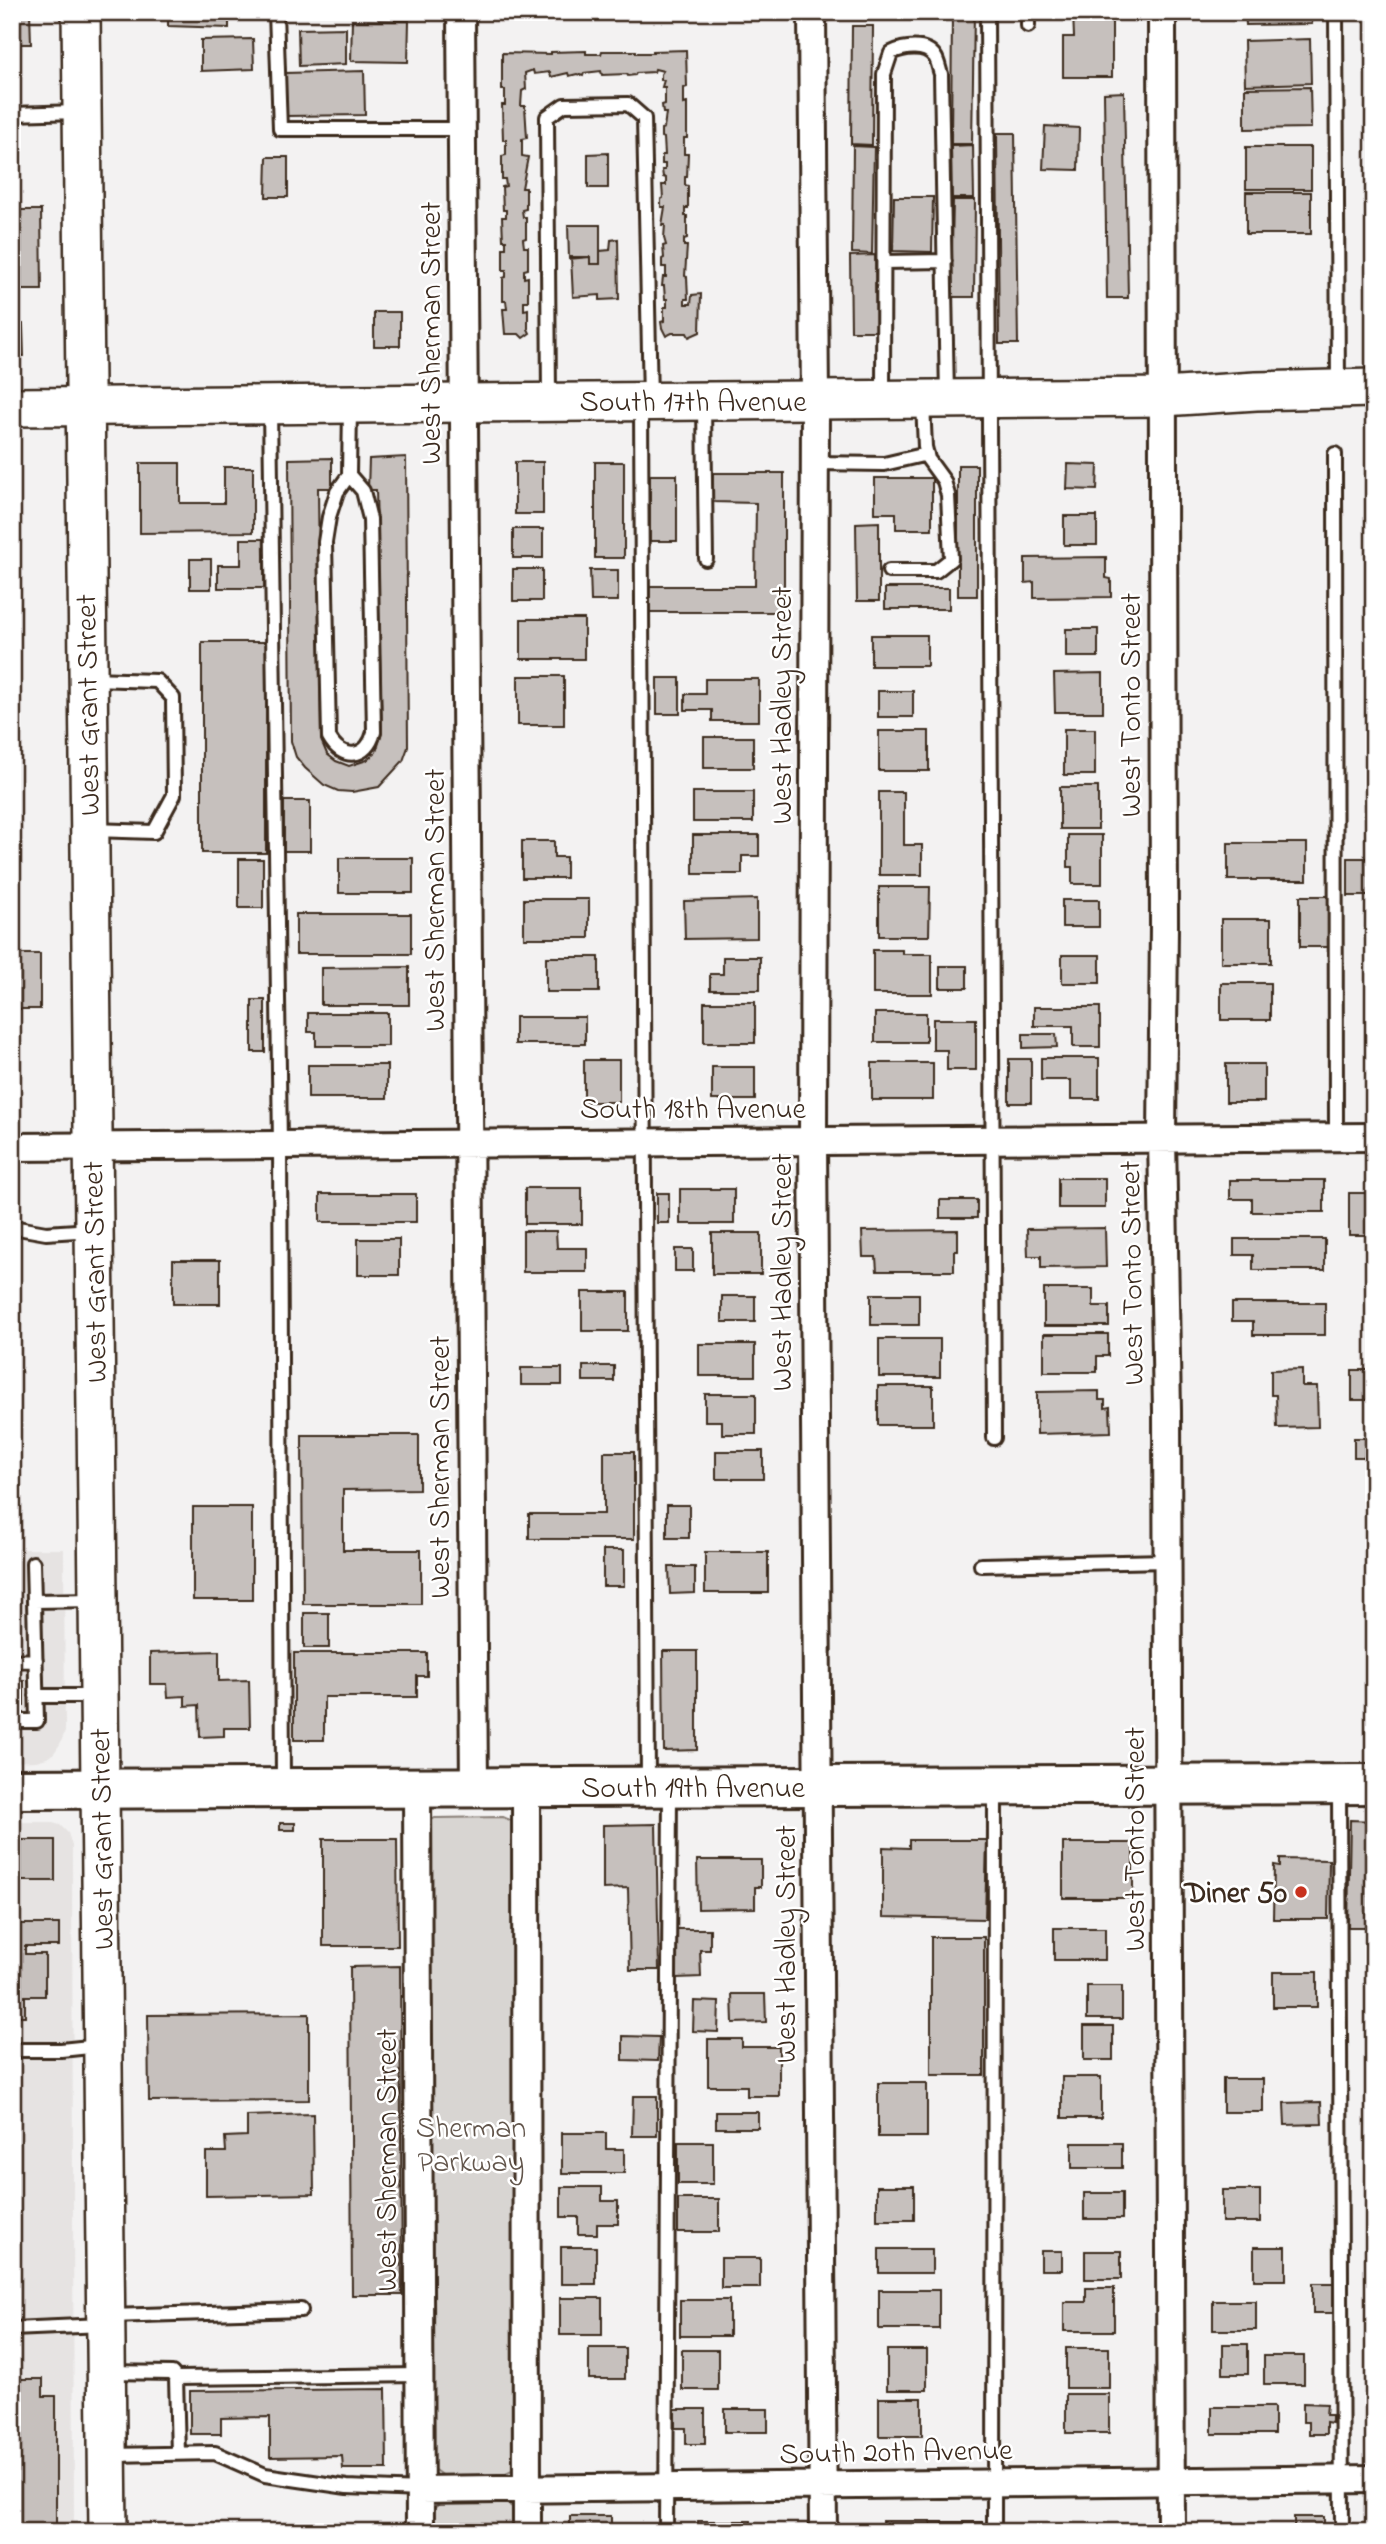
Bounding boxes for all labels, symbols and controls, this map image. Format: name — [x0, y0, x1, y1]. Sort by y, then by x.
street label: West Sherman Street — [411, 201, 455, 465]
street label: South 17th Avenue — [579, 382, 807, 426]
street label: West Hadley Street — [762, 586, 806, 824]
street label: West Tonto Street — [1111, 593, 1155, 817]
street label: West Grant Street — [66, 594, 114, 816]
street label: West Sherman Street — [415, 768, 459, 1032]
street label: South 18th Avenue — [580, 1089, 807, 1133]
street label: West Hadley Street — [762, 1153, 806, 1391]
street label: West Tonto Street — [1110, 1160, 1158, 1386]
street label: West Grant Street — [73, 1161, 121, 1383]
street label: West Sherman Street — [420, 1335, 464, 1599]
street label: West Tonto Street — [1115, 1727, 1159, 1951]
street label: West Grant Street — [80, 1728, 128, 1950]
street label: South 19th Avenue — [581, 1768, 805, 1812]
street label: West Hadley Street — [766, 1825, 810, 2063]
place label: Diner 50 — [1182, 1873, 1287, 1917]
marker: Diner 50 — [1293, 1884, 1309, 1900]
street label: West Sherman Street — [367, 2028, 411, 2292]
park label: Sherman Parkway — [416, 2108, 526, 2186]
street label: South 20th Avenue — [779, 2430, 1014, 2478]

